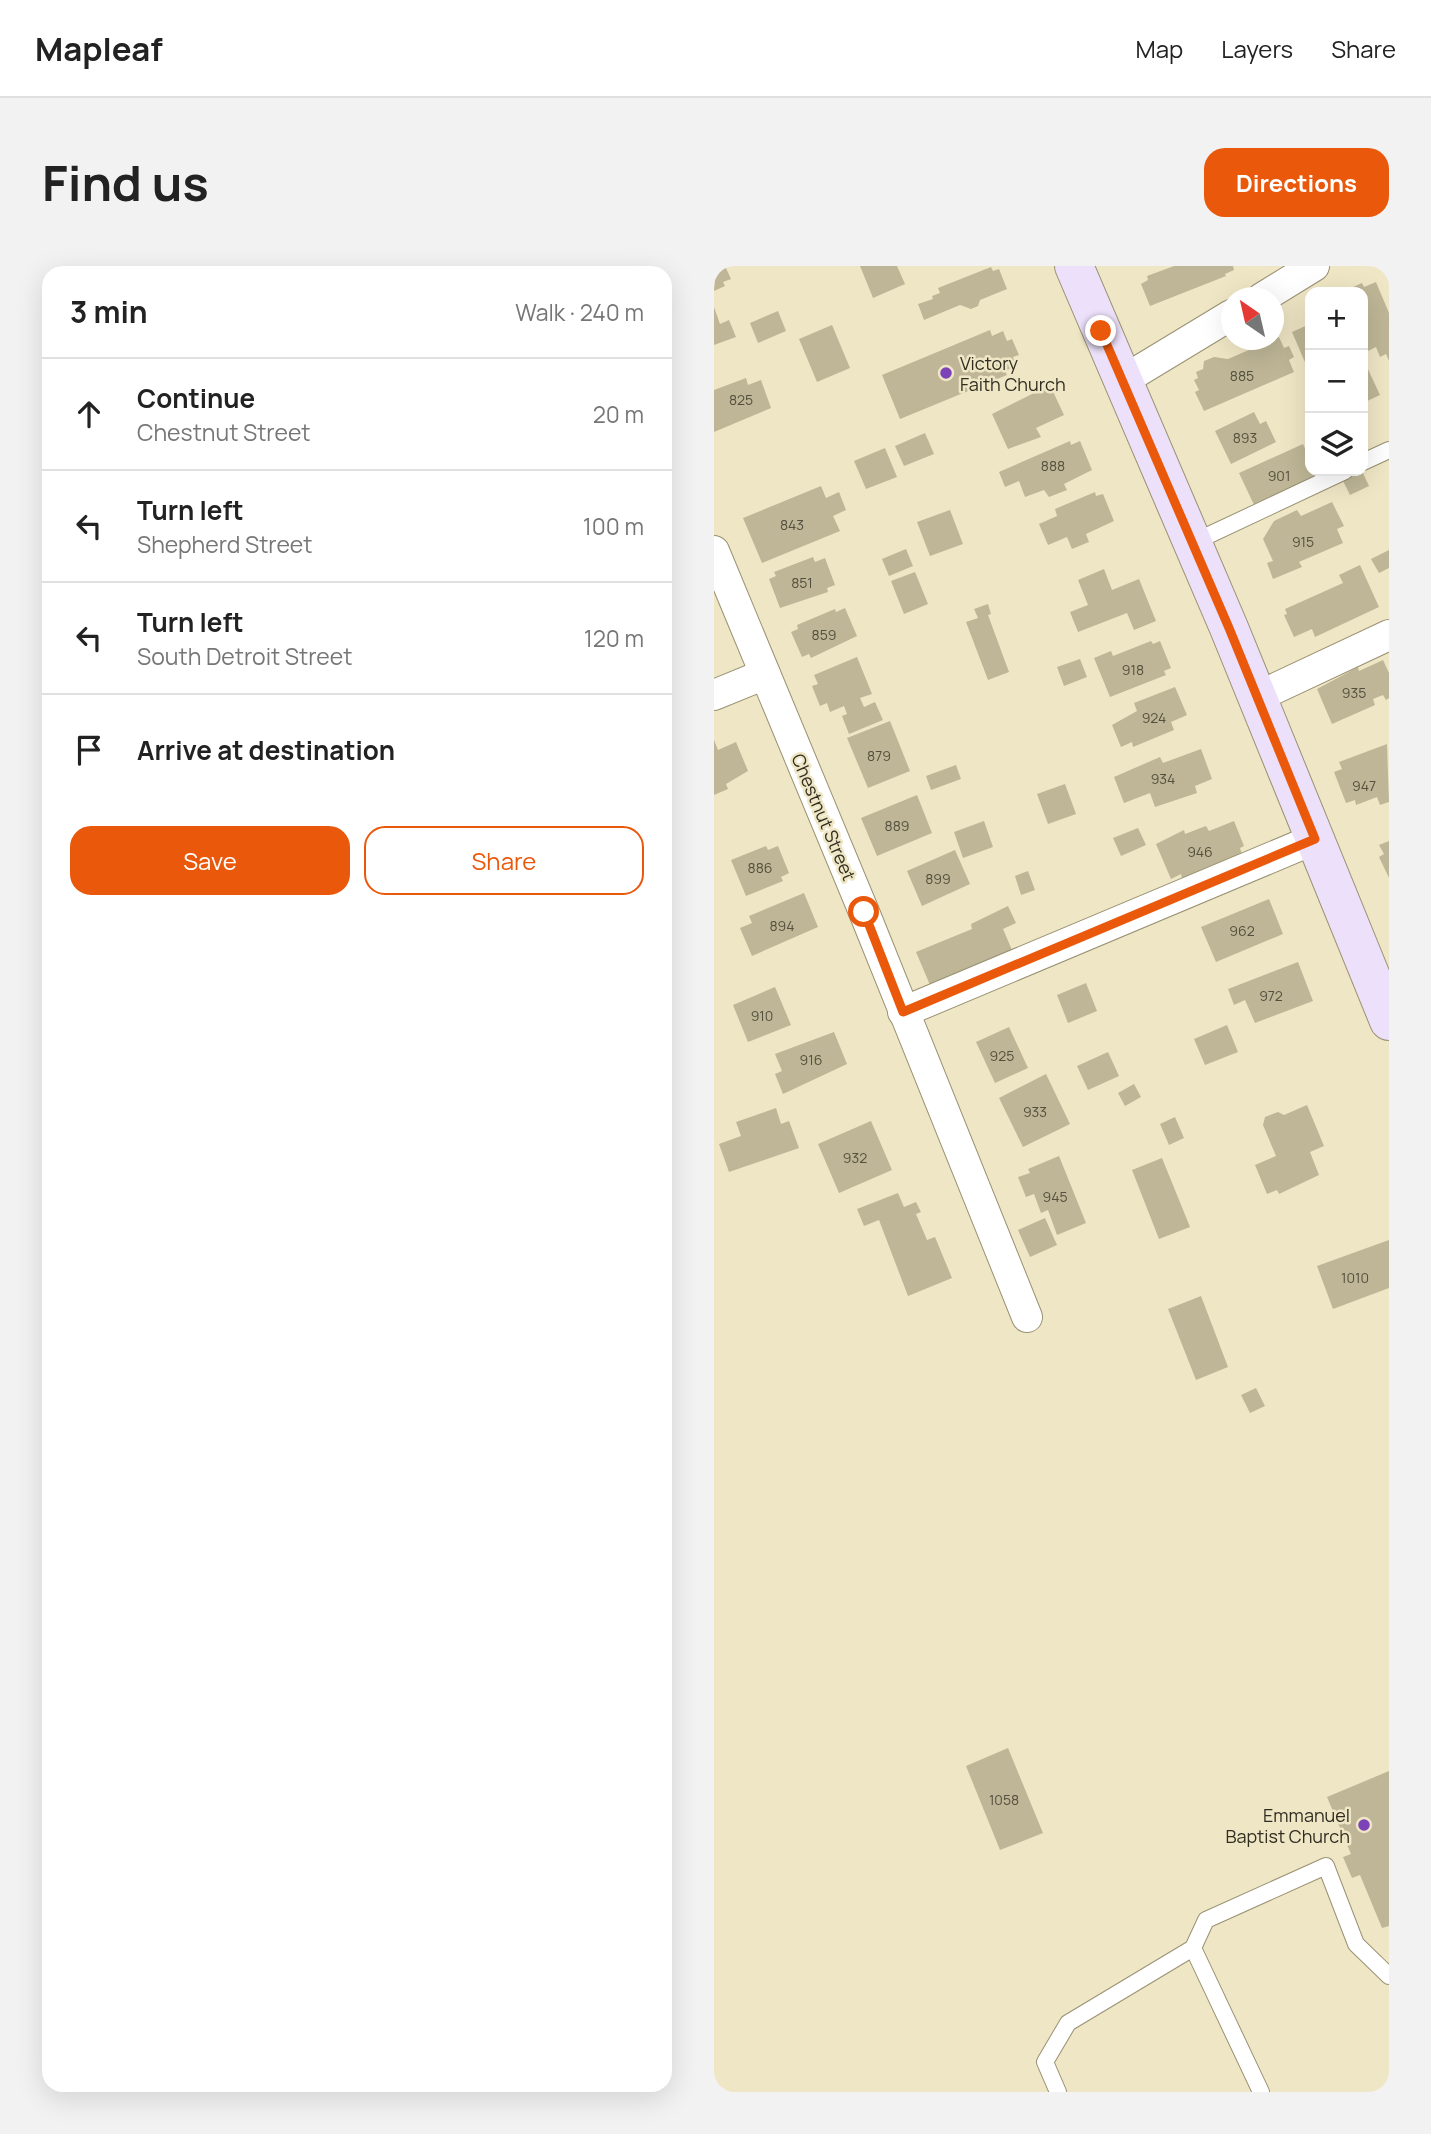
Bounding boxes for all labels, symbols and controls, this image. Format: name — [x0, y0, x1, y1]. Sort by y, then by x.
text: Mapleaf — [35, 26, 163, 71]
text: Map — [1136, 32, 1183, 65]
text: Layers — [1221, 32, 1293, 65]
text: Share — [1331, 32, 1396, 65]
button: Directions — [1204, 148, 1389, 217]
text: Find us — [42, 149, 209, 216]
north arrow — [1221, 287, 1284, 350]
map controls — [1305, 287, 1368, 476]
button: + — [1305, 287, 1368, 350]
text: 3 min — [70, 291, 148, 332]
text: Walk · 240 m — [515, 296, 644, 328]
route end — [1085, 315, 1116, 346]
button: − — [1305, 350, 1368, 413]
place label: Victory Faith Church — [960, 351, 1066, 396]
marker: Victory Faith Church — [938, 365, 954, 381]
house number: 885 — [1230, 366, 1254, 385]
text: Continue — [137, 380, 255, 416]
house number: 825 — [729, 390, 753, 409]
icon: ahead — [70, 395, 108, 433]
text: 20 m — [593, 398, 644, 430]
button: layers — [1305, 413, 1368, 476]
text: Chestnut Street — [137, 416, 311, 448]
house number: 893 — [1233, 428, 1257, 447]
house number: 888 — [1041, 456, 1065, 475]
house number: 901 — [1268, 466, 1290, 485]
text: Turn left — [137, 492, 244, 528]
icon: left — [70, 507, 108, 545]
text: 100 m — [583, 510, 644, 542]
house number: 843 — [780, 515, 804, 534]
text: Shepherd Street — [137, 528, 313, 560]
house number: 915 — [1292, 532, 1314, 551]
house number: 851 — [791, 573, 813, 592]
text: Turn left — [137, 604, 244, 640]
icon: left — [70, 619, 108, 657]
text: 120 m — [584, 622, 644, 654]
house number: 859 — [812, 625, 836, 644]
text: South Detroit Street — [137, 640, 352, 672]
house number: 918 — [1122, 660, 1144, 679]
house number: 935 — [1342, 683, 1366, 702]
house number: 924 — [1142, 708, 1166, 727]
icon: arrive — [70, 731, 108, 769]
text: Arrive at destination — [137, 732, 395, 768]
house number: 879 — [867, 746, 891, 765]
street label: Chestnut Street — [786, 750, 862, 884]
house number: 934 — [1151, 769, 1175, 788]
house number: 947 — [1352, 776, 1376, 795]
house number: 889 — [885, 816, 909, 835]
button: Save — [70, 826, 350, 895]
button: Share — [364, 826, 644, 895]
house number: 946 — [1187, 842, 1213, 861]
house number: 886 — [748, 858, 772, 877]
house number: 899 — [925, 869, 951, 888]
route start — [848, 896, 879, 927]
house number: 894 — [769, 916, 795, 935]
house number: 962 — [1229, 921, 1255, 940]
house number: 972 — [1259, 986, 1283, 1005]
house number: 910 — [751, 1006, 773, 1025]
house number: 925 — [990, 1046, 1014, 1065]
house number: 916 — [800, 1050, 822, 1069]
house number: 933 — [1023, 1102, 1047, 1121]
house number: 932 — [843, 1148, 867, 1167]
house number: 945 — [1042, 1187, 1068, 1206]
house number: 1010 — [1341, 1268, 1369, 1287]
house number: 1058 — [989, 1790, 1019, 1809]
place label: Emmanuel Baptist Church — [1225, 1803, 1350, 1848]
marker: Emmanuel Baptist Church — [1356, 1817, 1372, 1833]

